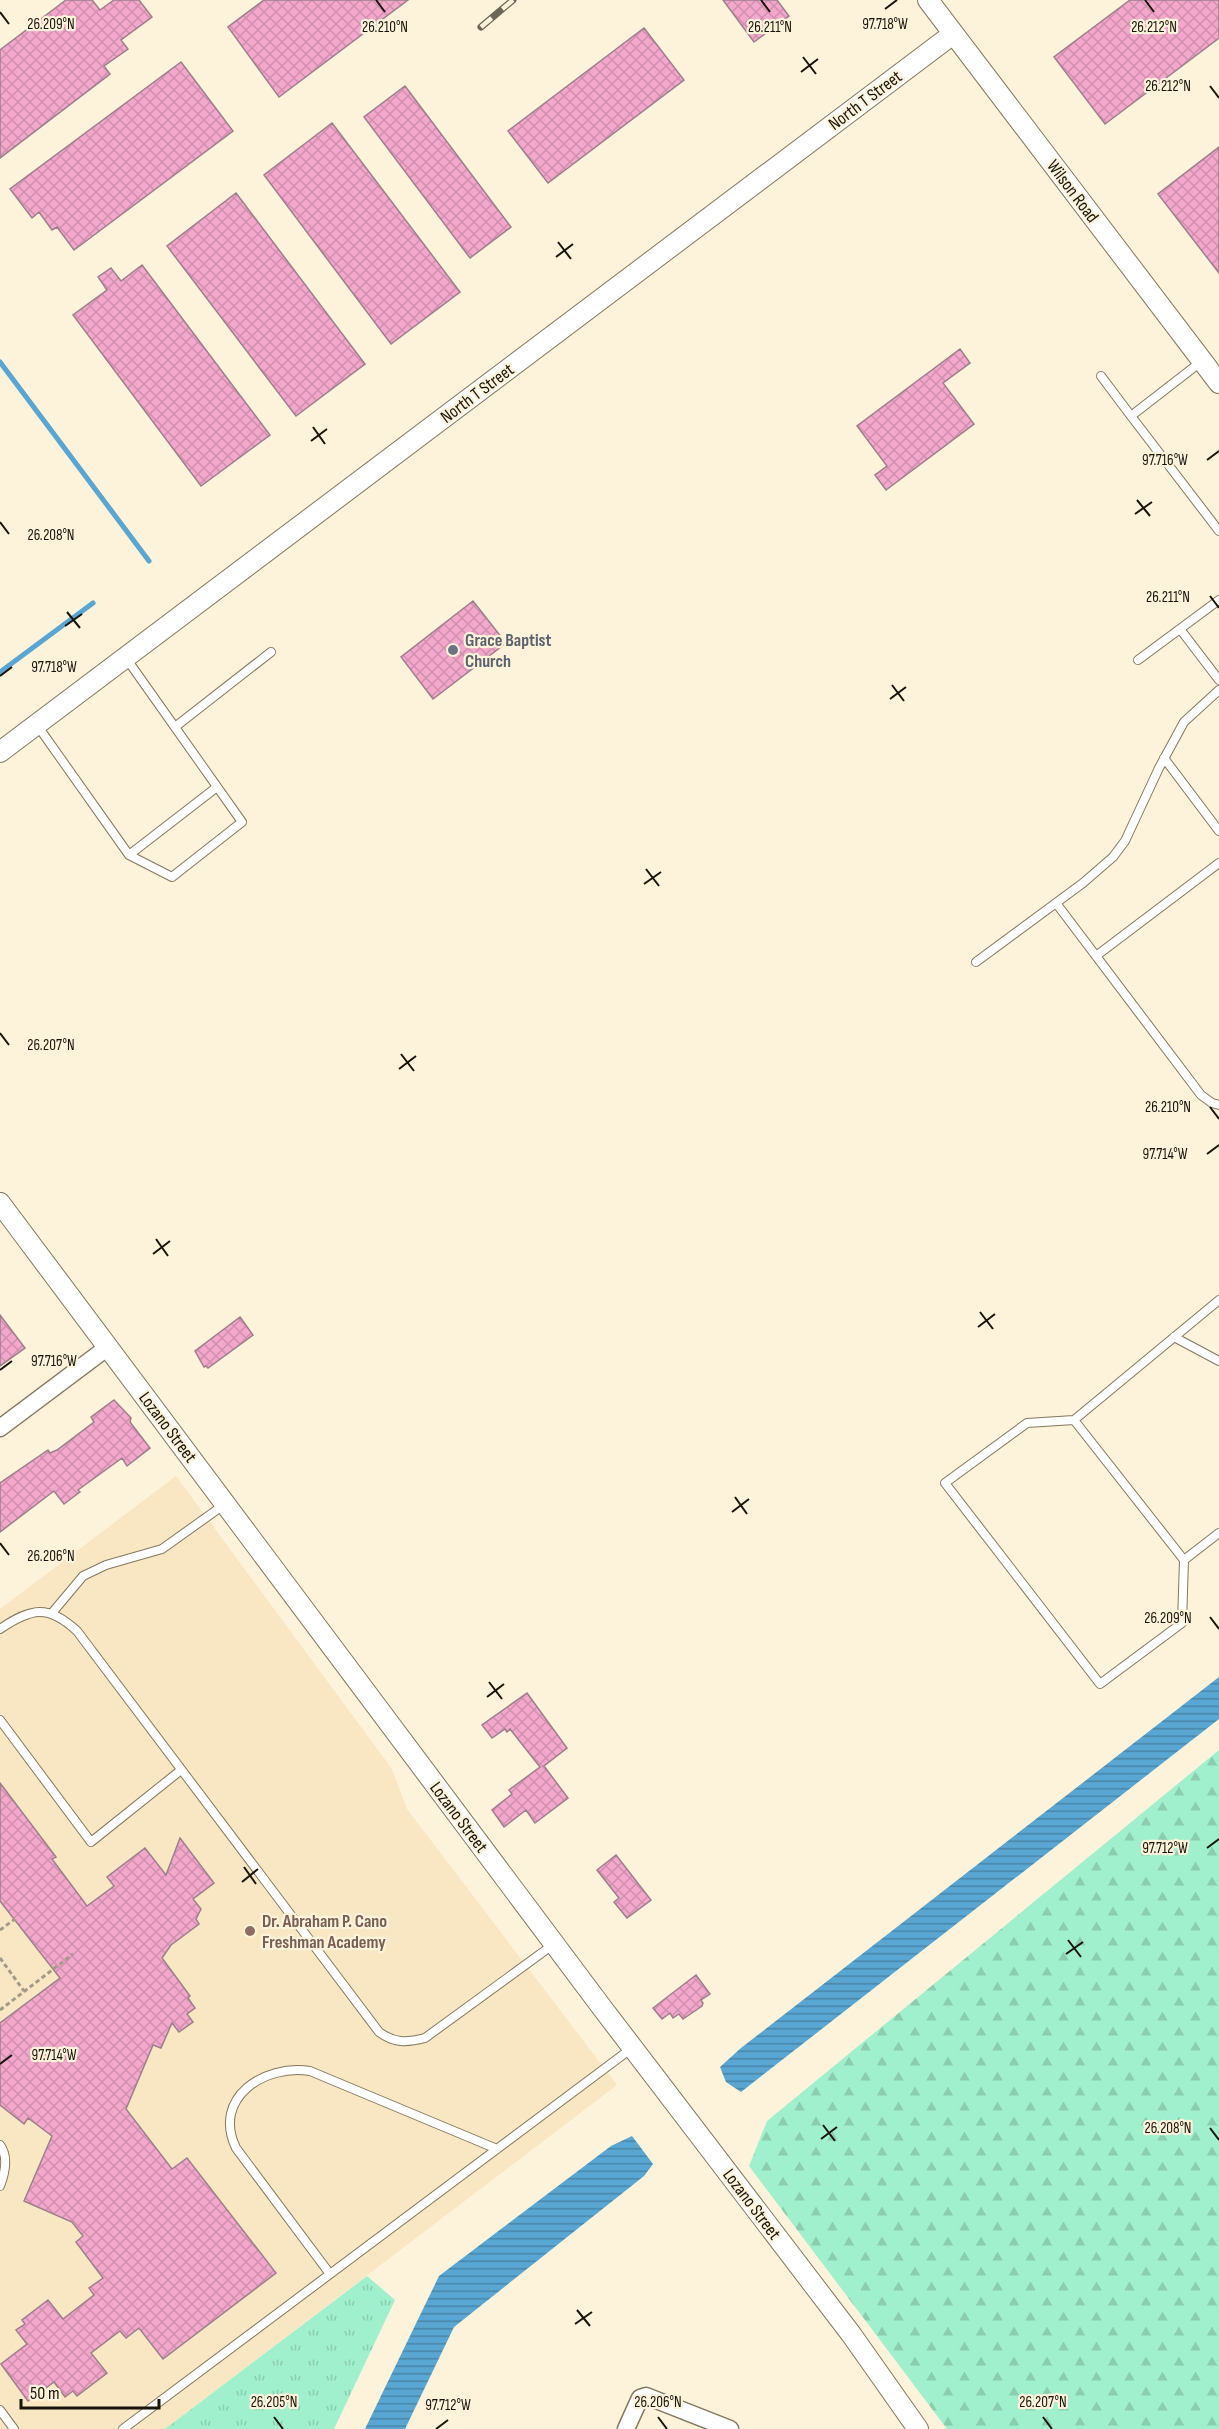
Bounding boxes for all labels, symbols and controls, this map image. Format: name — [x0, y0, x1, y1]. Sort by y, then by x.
text: 26.209°N — [27, 15, 75, 34]
text: 97.718°W — [862, 15, 908, 34]
text: 26.210°N — [362, 18, 408, 37]
text: 26.211°N — [748, 18, 792, 37]
text: 26.212°N — [1131, 18, 1177, 37]
street label: North T Street — [825, 66, 906, 135]
text: 26.212°N — [1145, 77, 1191, 96]
street label: Wilson Road — [1042, 156, 1103, 227]
street label: North T Street — [437, 359, 518, 428]
text: 97.716°W — [1142, 451, 1188, 470]
text: 26.208°N — [27, 526, 75, 545]
text: 26.211°N — [1146, 588, 1190, 607]
place label: Grace Baptist Church — [465, 630, 551, 672]
marker: Grace Baptist Church — [446, 643, 460, 657]
text: 97.718°W — [31, 658, 77, 677]
text: 26.207°N — [27, 1036, 75, 1055]
text: 26.210°N — [1145, 1098, 1191, 1117]
text: 97.714°W — [1143, 1145, 1188, 1164]
text: 97.716°W — [31, 1352, 77, 1371]
street label: Lozano Street — [134, 1388, 201, 1467]
text: 26.206°N — [27, 1547, 75, 1566]
text: 26.209°N — [1144, 1609, 1192, 1628]
street label: Lozano Street — [425, 1778, 492, 1857]
text: 97.712°W — [1142, 1839, 1188, 1858]
place label: Dr. Abraham P. Cano Freshman Academy — [262, 1911, 387, 1953]
marker: Dr. Abraham P. Cano Freshman Academy — [243, 1924, 257, 1938]
text: 97.714°W — [32, 2046, 77, 2065]
text: 26.208°N — [1144, 2119, 1192, 2138]
street label: Lozano Street — [718, 2165, 785, 2244]
scale bar — [21, 2372, 159, 2410]
text: 50 m — [30, 2383, 60, 2404]
text: 26.205°N — [251, 2393, 297, 2412]
text: 26.206°N — [634, 2393, 682, 2412]
text: 26.207°N — [1019, 2393, 1067, 2412]
text: 97.712°W — [425, 2396, 471, 2415]

